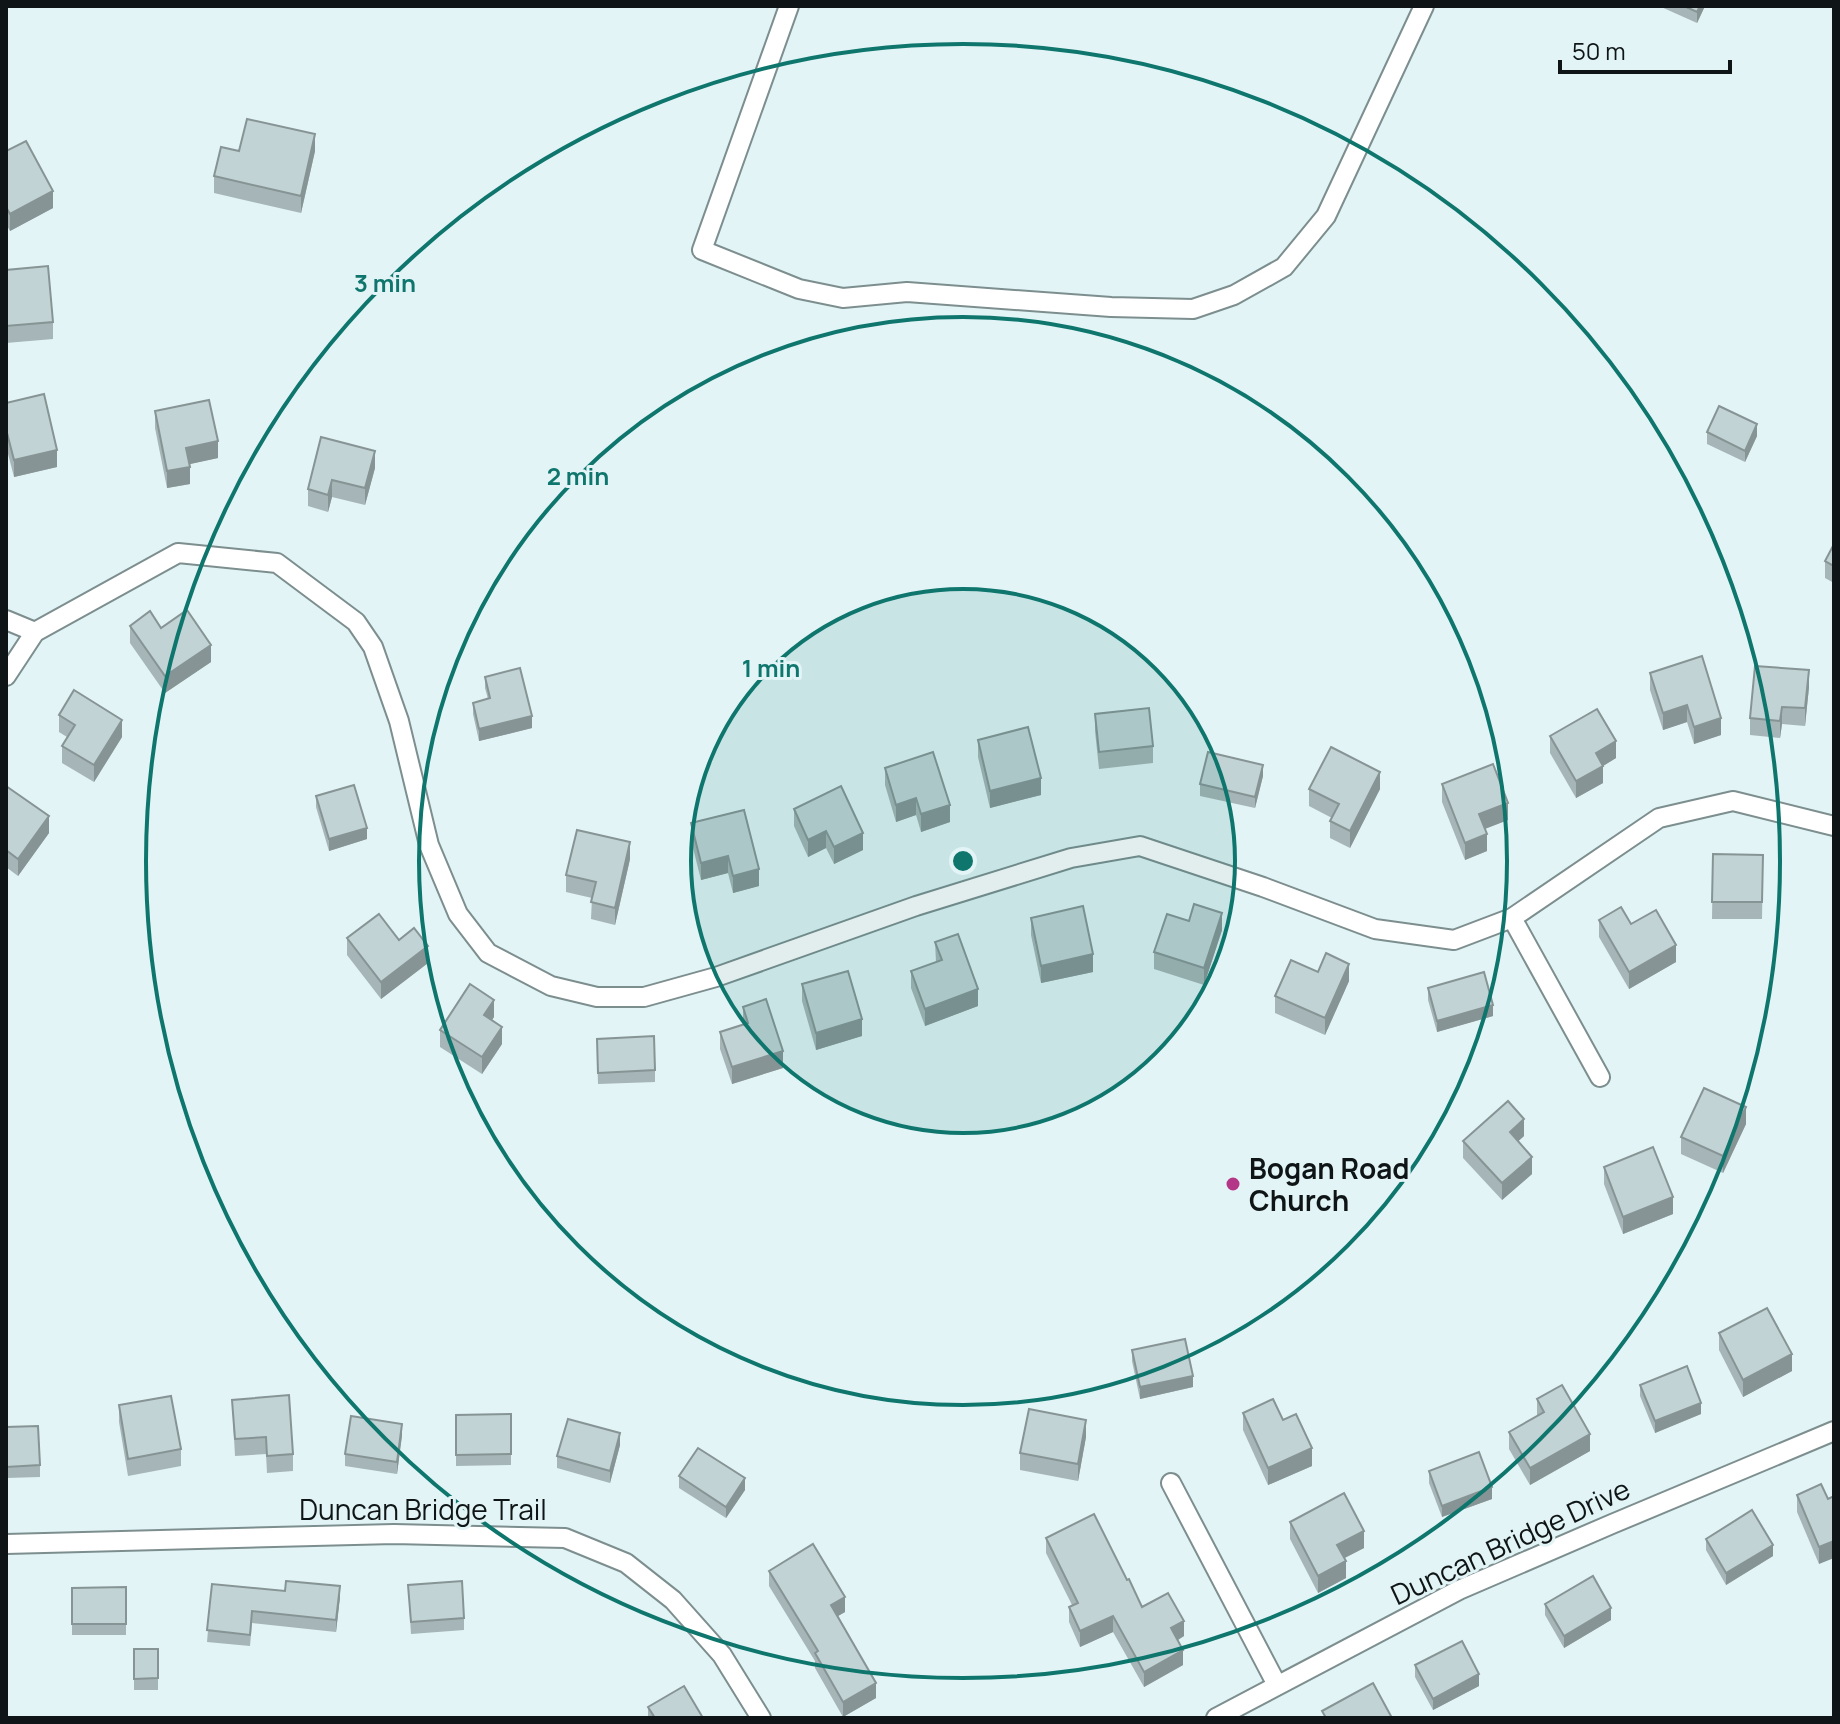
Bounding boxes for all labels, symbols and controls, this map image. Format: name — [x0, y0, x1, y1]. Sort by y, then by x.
scale bar — [1560, 24, 1730, 74]
text: 50 m — [1572, 34, 1626, 67]
text: 3 min — [354, 266, 416, 299]
text: 2 min — [547, 459, 609, 492]
text: 1 min — [742, 651, 800, 684]
centre of rings — [949, 847, 977, 875]
place label: Bogan Road Church — [1249, 1149, 1410, 1219]
marker: Bogan Road Church — [1224, 1175, 1242, 1193]
street label: Duncan Bridge Drive — [1384, 1469, 1636, 1613]
street label: Duncan Bridge Trail — [299, 1490, 547, 1528]

